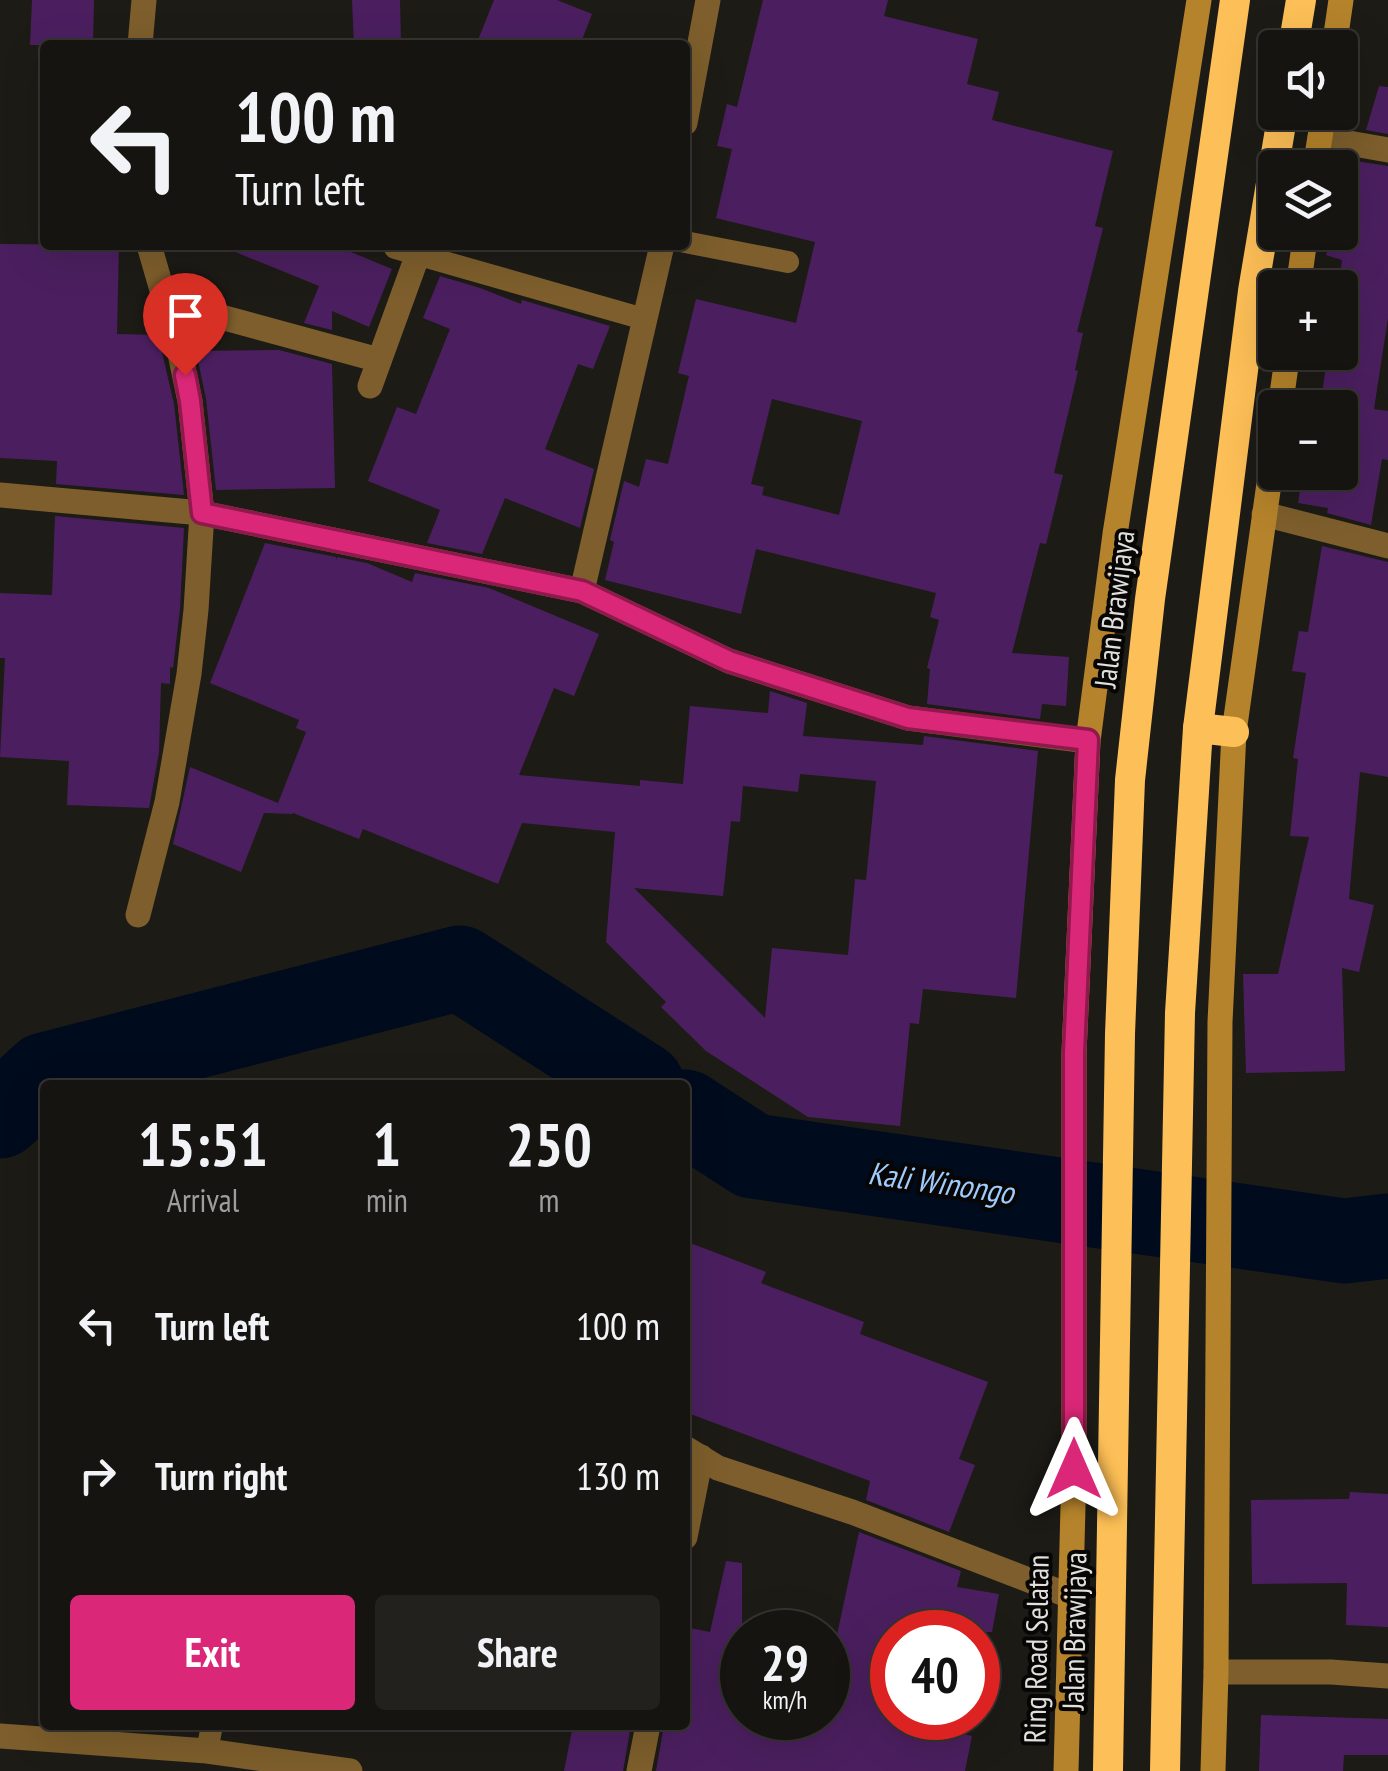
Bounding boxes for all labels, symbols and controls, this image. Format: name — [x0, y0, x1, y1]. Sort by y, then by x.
map controls — [1258, 30, 1358, 490]
button: sound — [1258, 30, 1358, 130]
text: 100 m — [235, 71, 396, 161]
icon: left — [70, 80, 200, 210]
button: layers — [1258, 150, 1358, 250]
text: Turn left — [235, 159, 365, 217]
button: + — [1258, 270, 1358, 370]
pin — [143, 273, 228, 376]
icon: arrive — [158, 288, 213, 343]
button: − — [1258, 390, 1358, 490]
street label: Jalan Brawijaya — [1084, 528, 1142, 691]
text: 15:51 — [138, 1105, 268, 1183]
text: 1 — [373, 1105, 401, 1183]
text: 250 — [506, 1105, 592, 1183]
water label: Kali Winongo — [866, 1151, 1019, 1213]
text: Arrival — [167, 1179, 239, 1221]
text: min — [366, 1179, 408, 1221]
text: m — [538, 1179, 559, 1221]
icon: left — [70, 1298, 125, 1353]
text: Turn left — [155, 1301, 269, 1350]
text: 100 m — [576, 1301, 660, 1350]
position arrow — [1022, 1417, 1126, 1521]
icon: right — [70, 1448, 125, 1503]
text: Turn right — [155, 1451, 287, 1500]
text: 130 m — [576, 1451, 660, 1500]
street label: Jalan Brawijaya — [1053, 1552, 1094, 1711]
street label: Ring Road Selatan — [1014, 1554, 1057, 1744]
button: Exit — [70, 1595, 355, 1710]
button: Share — [375, 1595, 660, 1710]
speed limit sign: 40 — [870, 1610, 1000, 1740]
text: 29 — [761, 1630, 809, 1695]
text: km/h — [763, 1684, 807, 1716]

